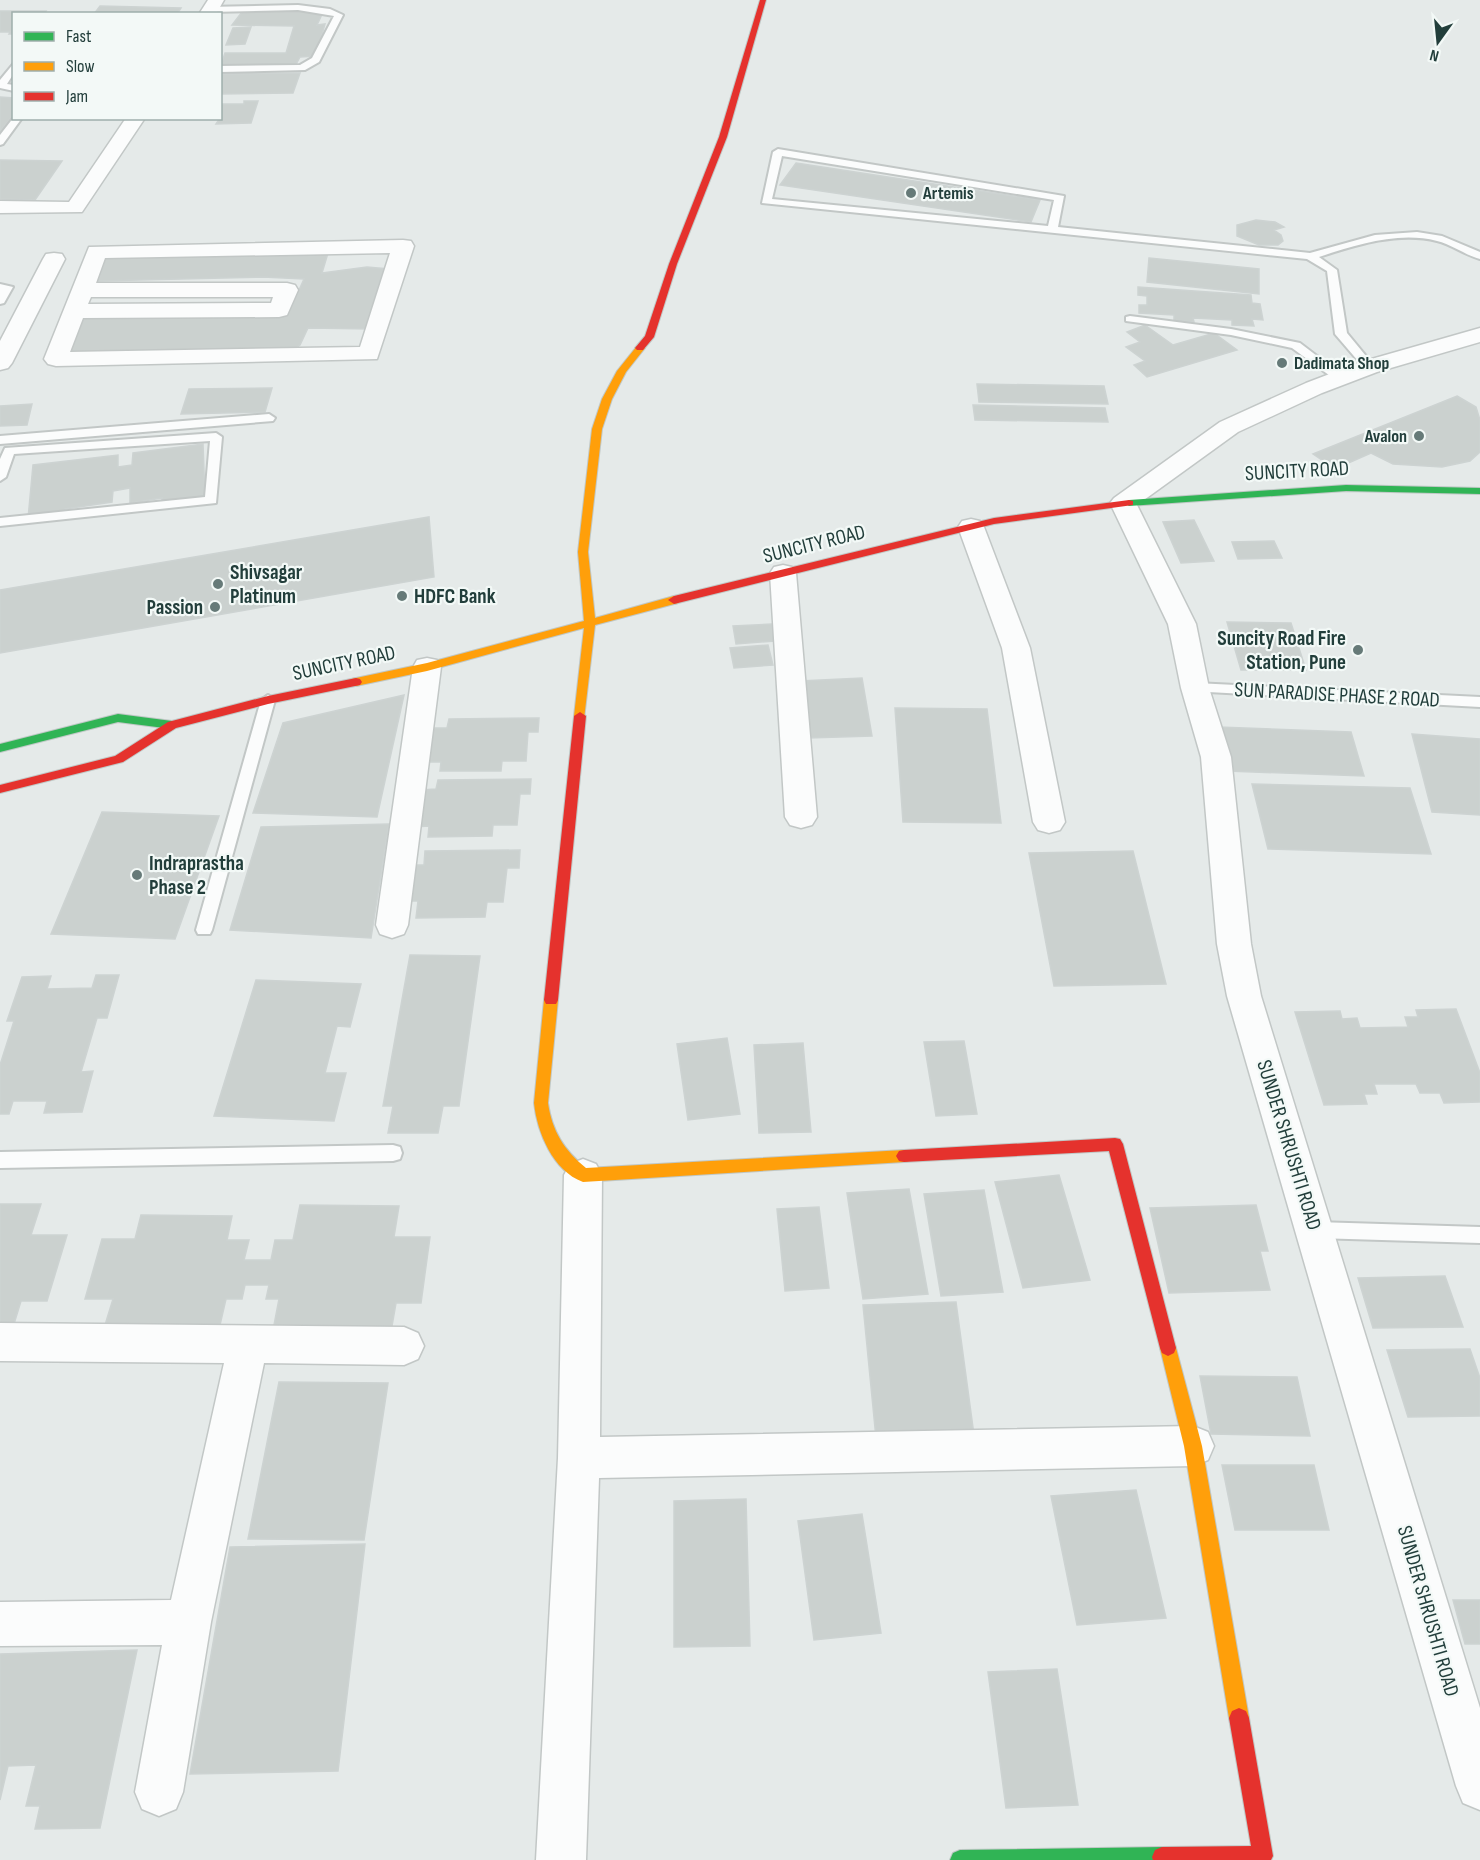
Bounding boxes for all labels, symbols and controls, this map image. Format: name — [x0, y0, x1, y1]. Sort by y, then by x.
legend — [12, 12, 222, 120]
north arrow — [1408, 12, 1468, 72]
text: Fast — [66, 26, 92, 47]
text: N — [1428, 45, 1441, 65]
text: Slow — [66, 56, 95, 77]
text: Jam — [65, 86, 88, 107]
place label: Artemis — [922, 183, 974, 204]
marker: Artemis — [904, 186, 918, 200]
place label: Dadimata Shop — [1294, 353, 1389, 374]
marker: Dadimata Shop — [1275, 356, 1289, 370]
place label: Avalon — [1364, 426, 1407, 447]
marker: Avalon — [1412, 429, 1426, 443]
street label: SUNCITY ROAD — [1244, 456, 1350, 486]
street label: SUNCITY ROAD — [760, 519, 868, 569]
place label: Shivsagar Platinum — [230, 560, 303, 609]
marker: Shivsagar Platinum — [211, 577, 225, 591]
place label: HDFC Bank — [414, 584, 496, 609]
marker: HDFC Bank — [395, 589, 409, 603]
place label: Passion — [146, 595, 203, 620]
marker: Passion — [208, 600, 222, 614]
place label: Suncity Road Fire Station, Pune — [1217, 626, 1346, 675]
street label: SUNCITY ROAD — [290, 640, 398, 686]
marker: Suncity Road Fire Station, Pune — [1351, 643, 1365, 657]
street label: SUN PARADISE PHASE 2 ROAD — [1234, 677, 1440, 713]
place label: Indraprastha Phase 2 — [149, 851, 244, 900]
marker: Indraprastha Phase 2 — [130, 868, 144, 882]
street label: SUNDER SHRUSHTI ROAD — [1251, 1057, 1327, 1233]
street label: SUNDER SHRUSHTI ROAD — [1392, 1523, 1464, 1699]

